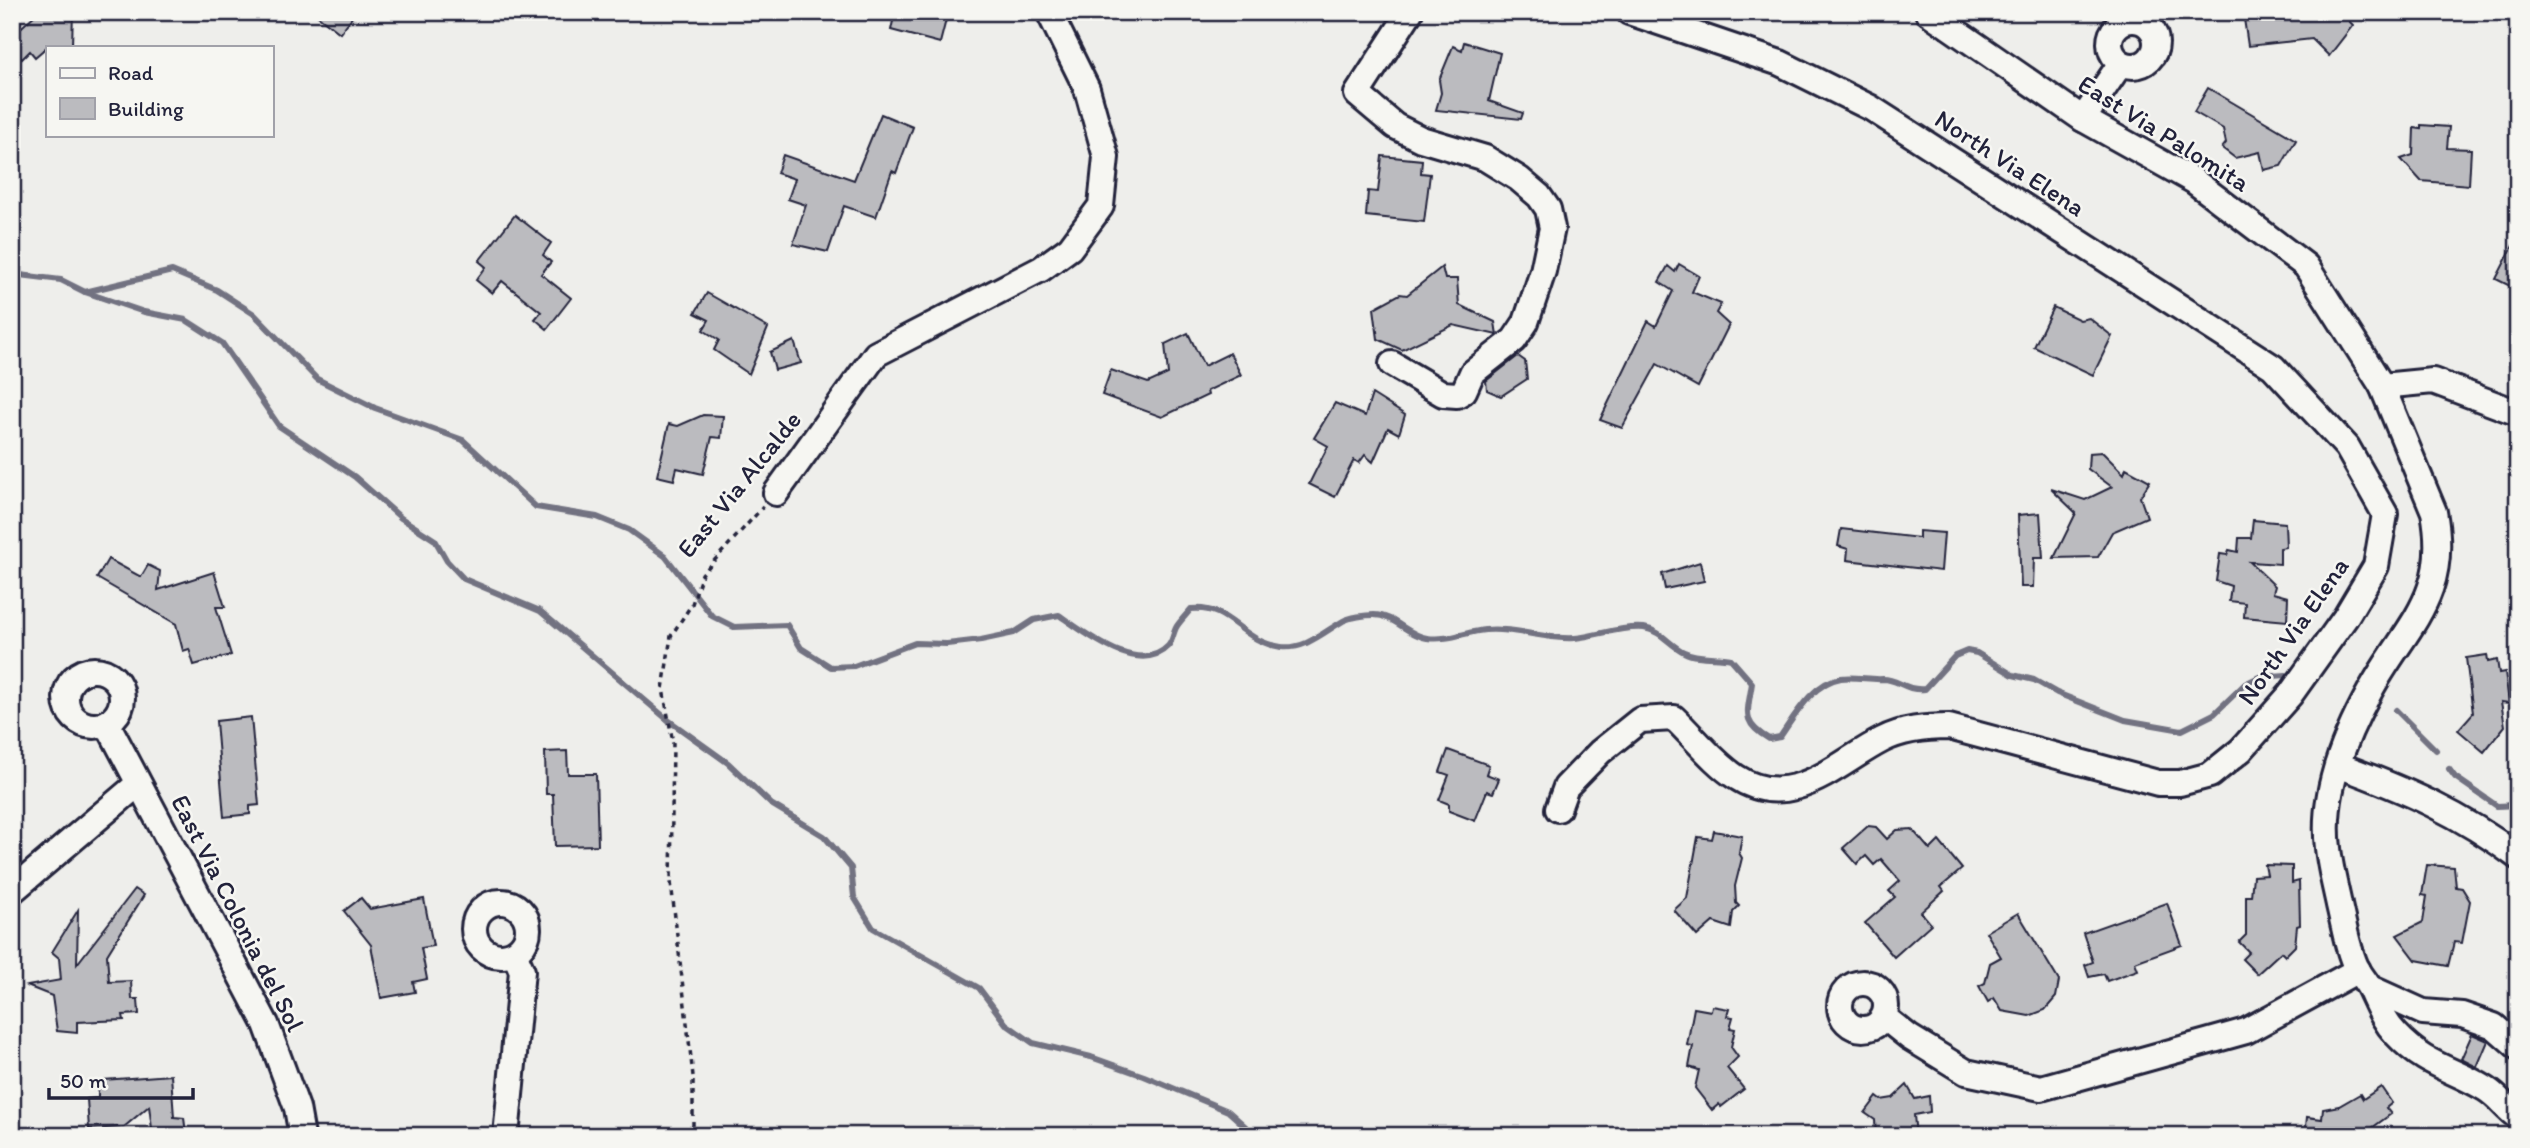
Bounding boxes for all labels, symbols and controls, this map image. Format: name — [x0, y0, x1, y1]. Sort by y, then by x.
legend — [46, 46, 273, 136]
text: Road — [108, 60, 154, 85]
street label: East Via Palomita — [2072, 67, 2256, 199]
text: Building — [108, 96, 184, 121]
street label: North Via Elena — [1929, 103, 2091, 224]
street label: East Via Alcalde — [670, 404, 808, 564]
street label: North Via Elena — [2230, 551, 2356, 711]
street label: East Via Colonia del Sol — [164, 789, 312, 1037]
scale bar — [49, 1057, 192, 1101]
text: 50 m — [60, 1068, 107, 1093]

